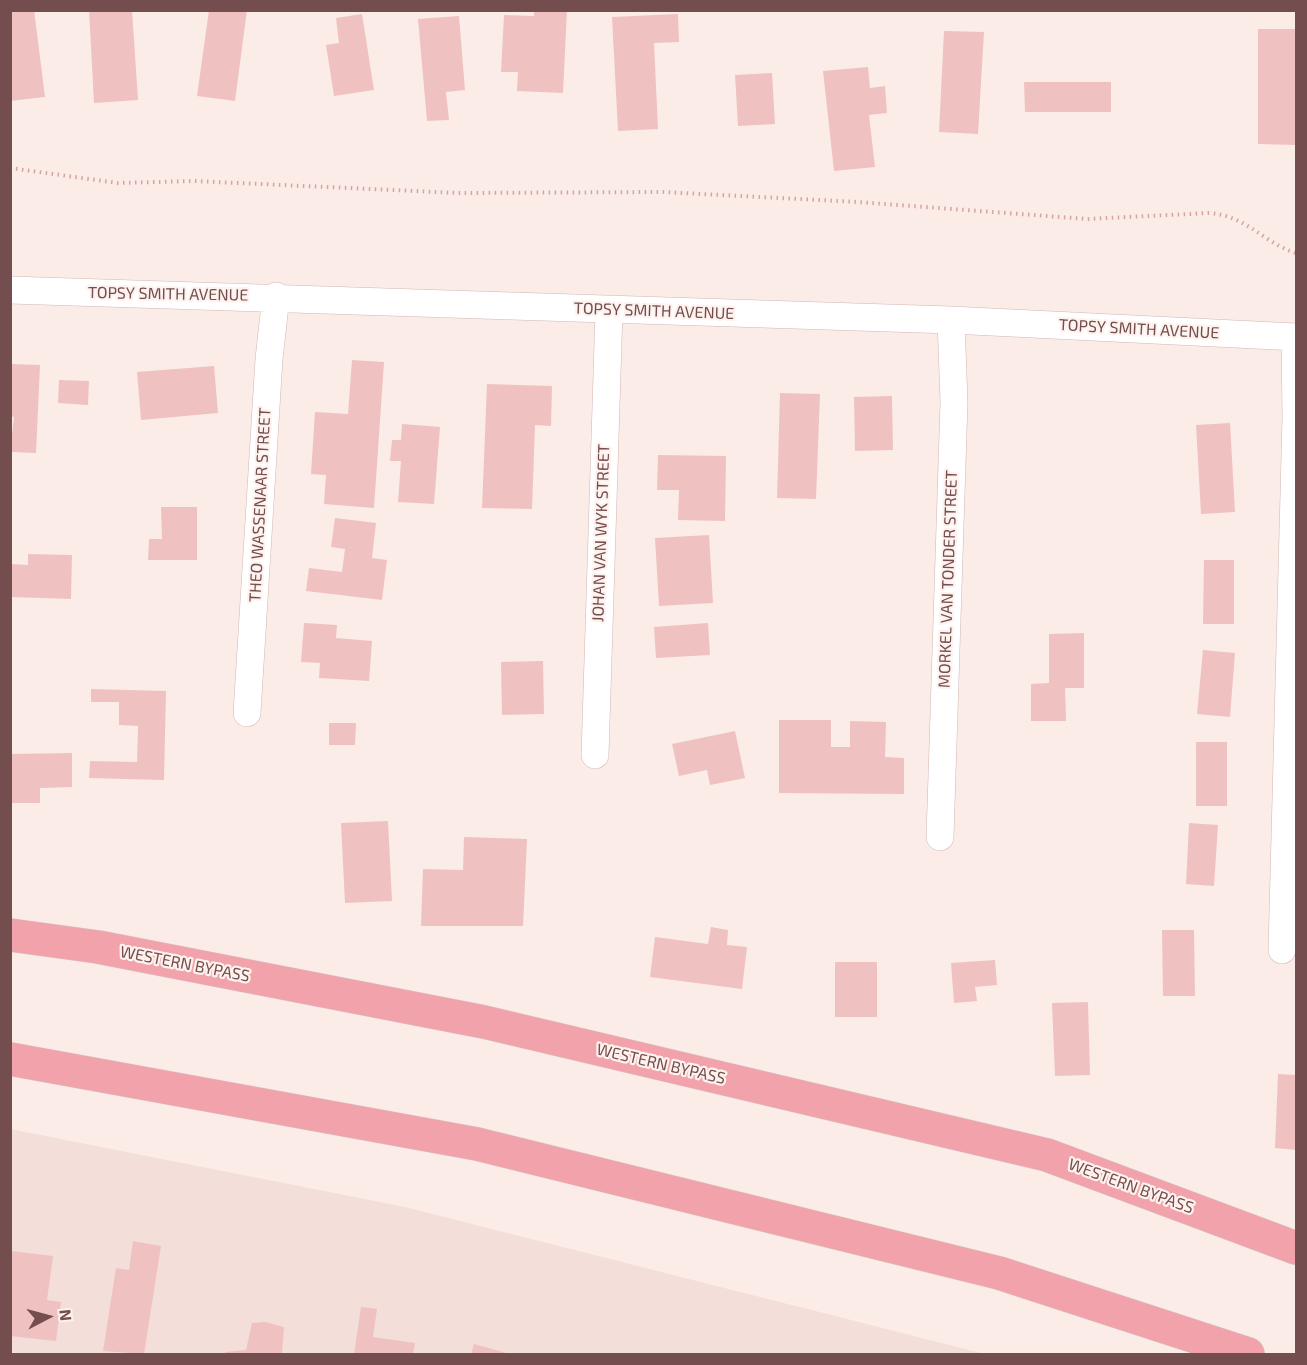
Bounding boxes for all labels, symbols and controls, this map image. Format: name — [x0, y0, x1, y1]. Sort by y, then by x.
street label: TOPSY SMITH AVENUE — [88, 283, 248, 305]
street label: TOPSY SMITH AVENUE — [573, 299, 735, 323]
street label: TOPSY SMITH AVENUE — [1058, 315, 1220, 343]
street label: THEO WASSENAAR STREET — [245, 407, 275, 603]
street label: JOHAN VAN WYK STREET — [588, 444, 614, 622]
street label: MORKEL VAN TONDER STREET — [935, 470, 961, 688]
street label: WESTERN BYPASS — [119, 942, 251, 986]
street label: WESTERN BYPASS — [595, 1040, 727, 1088]
street label: WESTERN BYPASS — [1066, 1154, 1196, 1218]
north arrow — [18, 1287, 78, 1347]
text: N — [56, 1308, 76, 1322]

